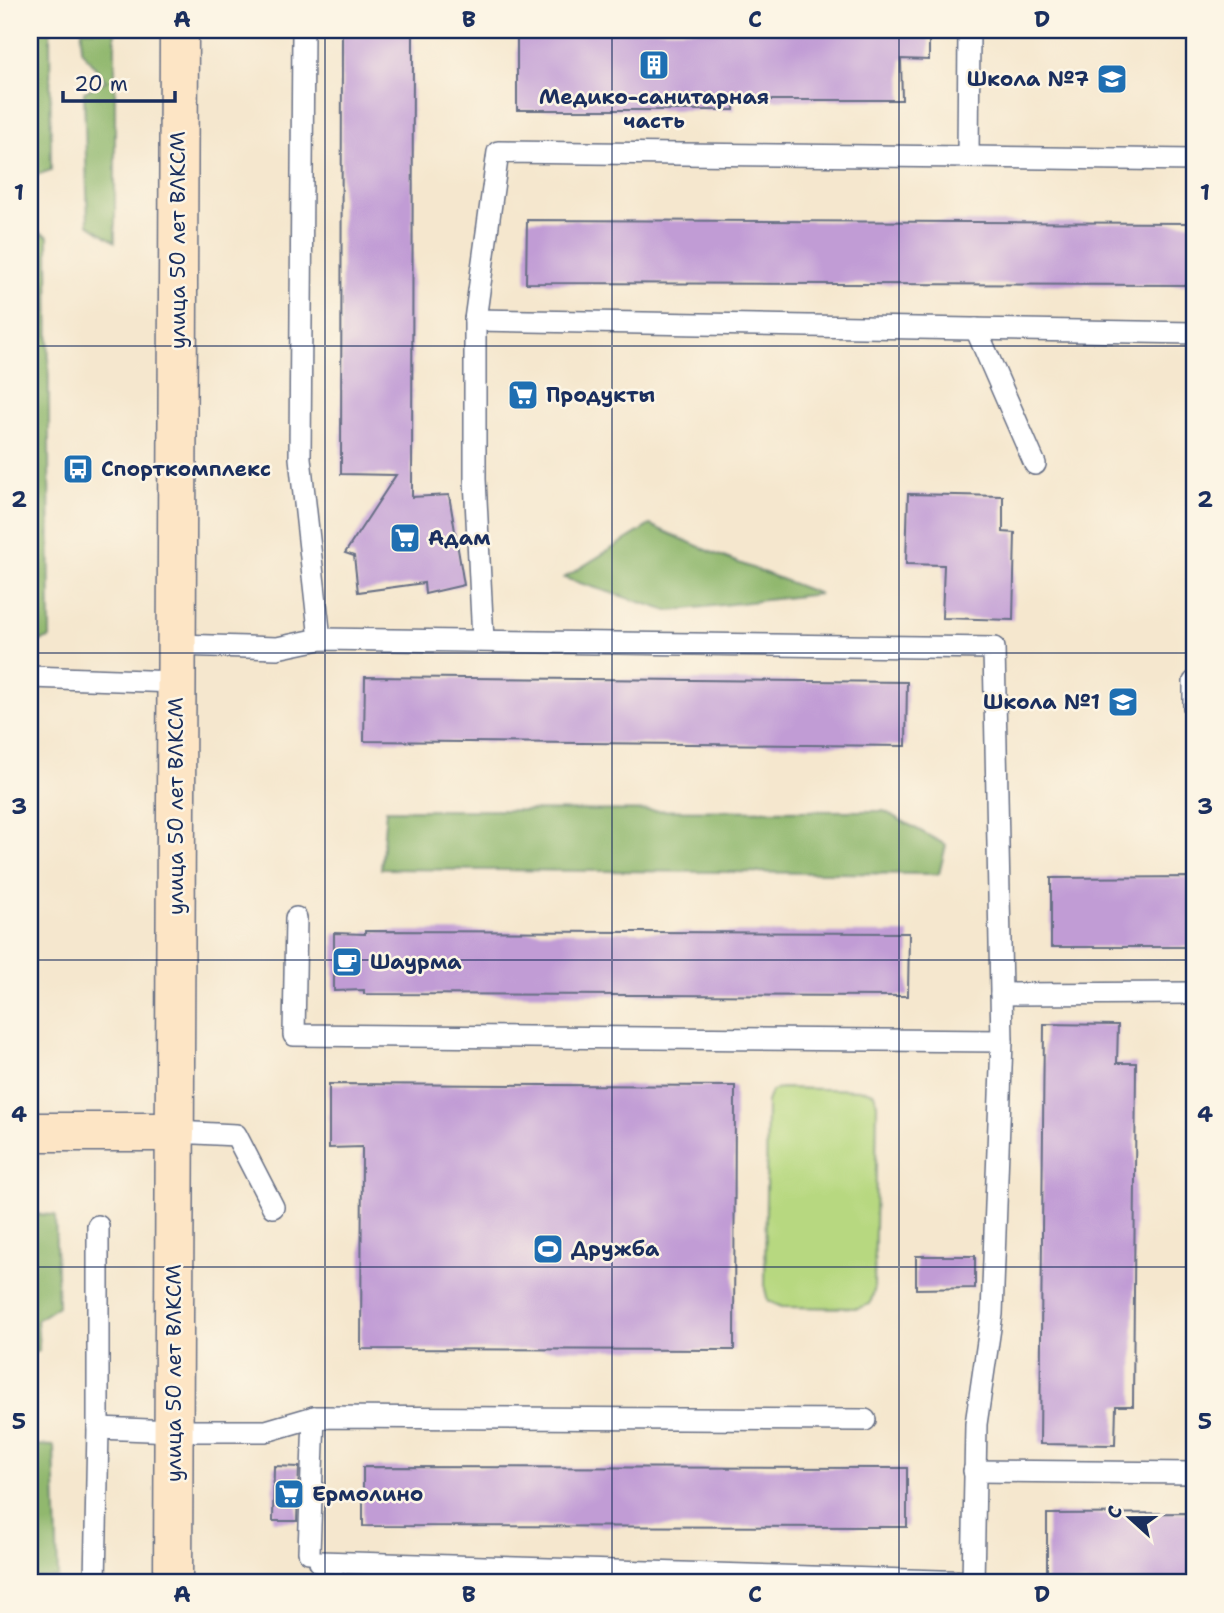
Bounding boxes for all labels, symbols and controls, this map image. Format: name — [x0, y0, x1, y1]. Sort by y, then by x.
text: A — [173, 4, 191, 34]
text: B — [462, 4, 476, 34]
text: C — [748, 4, 762, 34]
text: D — [1034, 4, 1050, 34]
building icon: Медико-санитарная часть — [637, 48, 671, 82]
scale bar — [63, 60, 175, 104]
school or university icon: Школа №7 — [1095, 62, 1129, 96]
place label: Школа №7 — [967, 65, 1089, 93]
text: 20 m — [74, 70, 128, 98]
place label: Медико-санитарная часть — [539, 83, 769, 135]
street label: улица 50 лет ВЛКСМ — [164, 131, 192, 349]
text: 1 — [14, 177, 24, 207]
text: 1 — [1200, 177, 1210, 207]
supermarket icon: Продукты — [506, 378, 540, 412]
place label: Продукты — [546, 381, 655, 409]
bus stop icon: Спорткомплекс — [61, 452, 95, 486]
place label: Спорткомплекс — [101, 455, 271, 483]
text: 2 — [11, 484, 27, 514]
text: 2 — [1197, 484, 1213, 514]
supermarket icon: Адам — [388, 521, 422, 555]
place label: Адам — [428, 524, 491, 552]
school or university icon: Школа №1 — [1106, 685, 1140, 719]
place label: Школа №1 — [983, 688, 1100, 716]
street label: улица 50 лет ВЛКСМ — [162, 697, 190, 915]
text: 3 — [11, 791, 27, 821]
text: 3 — [1197, 791, 1213, 821]
cafe icon: Шаурма — [330, 945, 364, 979]
place label: Шаурма — [370, 948, 462, 976]
text: 4 — [11, 1099, 27, 1129]
text: 4 — [1197, 1099, 1213, 1129]
sports icon: Дружба — [531, 1232, 565, 1266]
place label: Дружба — [571, 1235, 660, 1263]
street label: улица 50 лет ВЛКСМ — [160, 1264, 188, 1482]
text: 5 — [12, 1406, 26, 1436]
text: 5 — [1198, 1406, 1212, 1436]
supermarket icon: Ермолино — [272, 1477, 306, 1511]
place label: Ермолино — [312, 1480, 423, 1508]
north arrow — [1094, 1484, 1164, 1554]
text: С — [1101, 1502, 1128, 1522]
text: A — [173, 1579, 191, 1609]
text: B — [462, 1579, 476, 1609]
text: C — [748, 1579, 762, 1609]
text: D — [1034, 1579, 1050, 1609]

